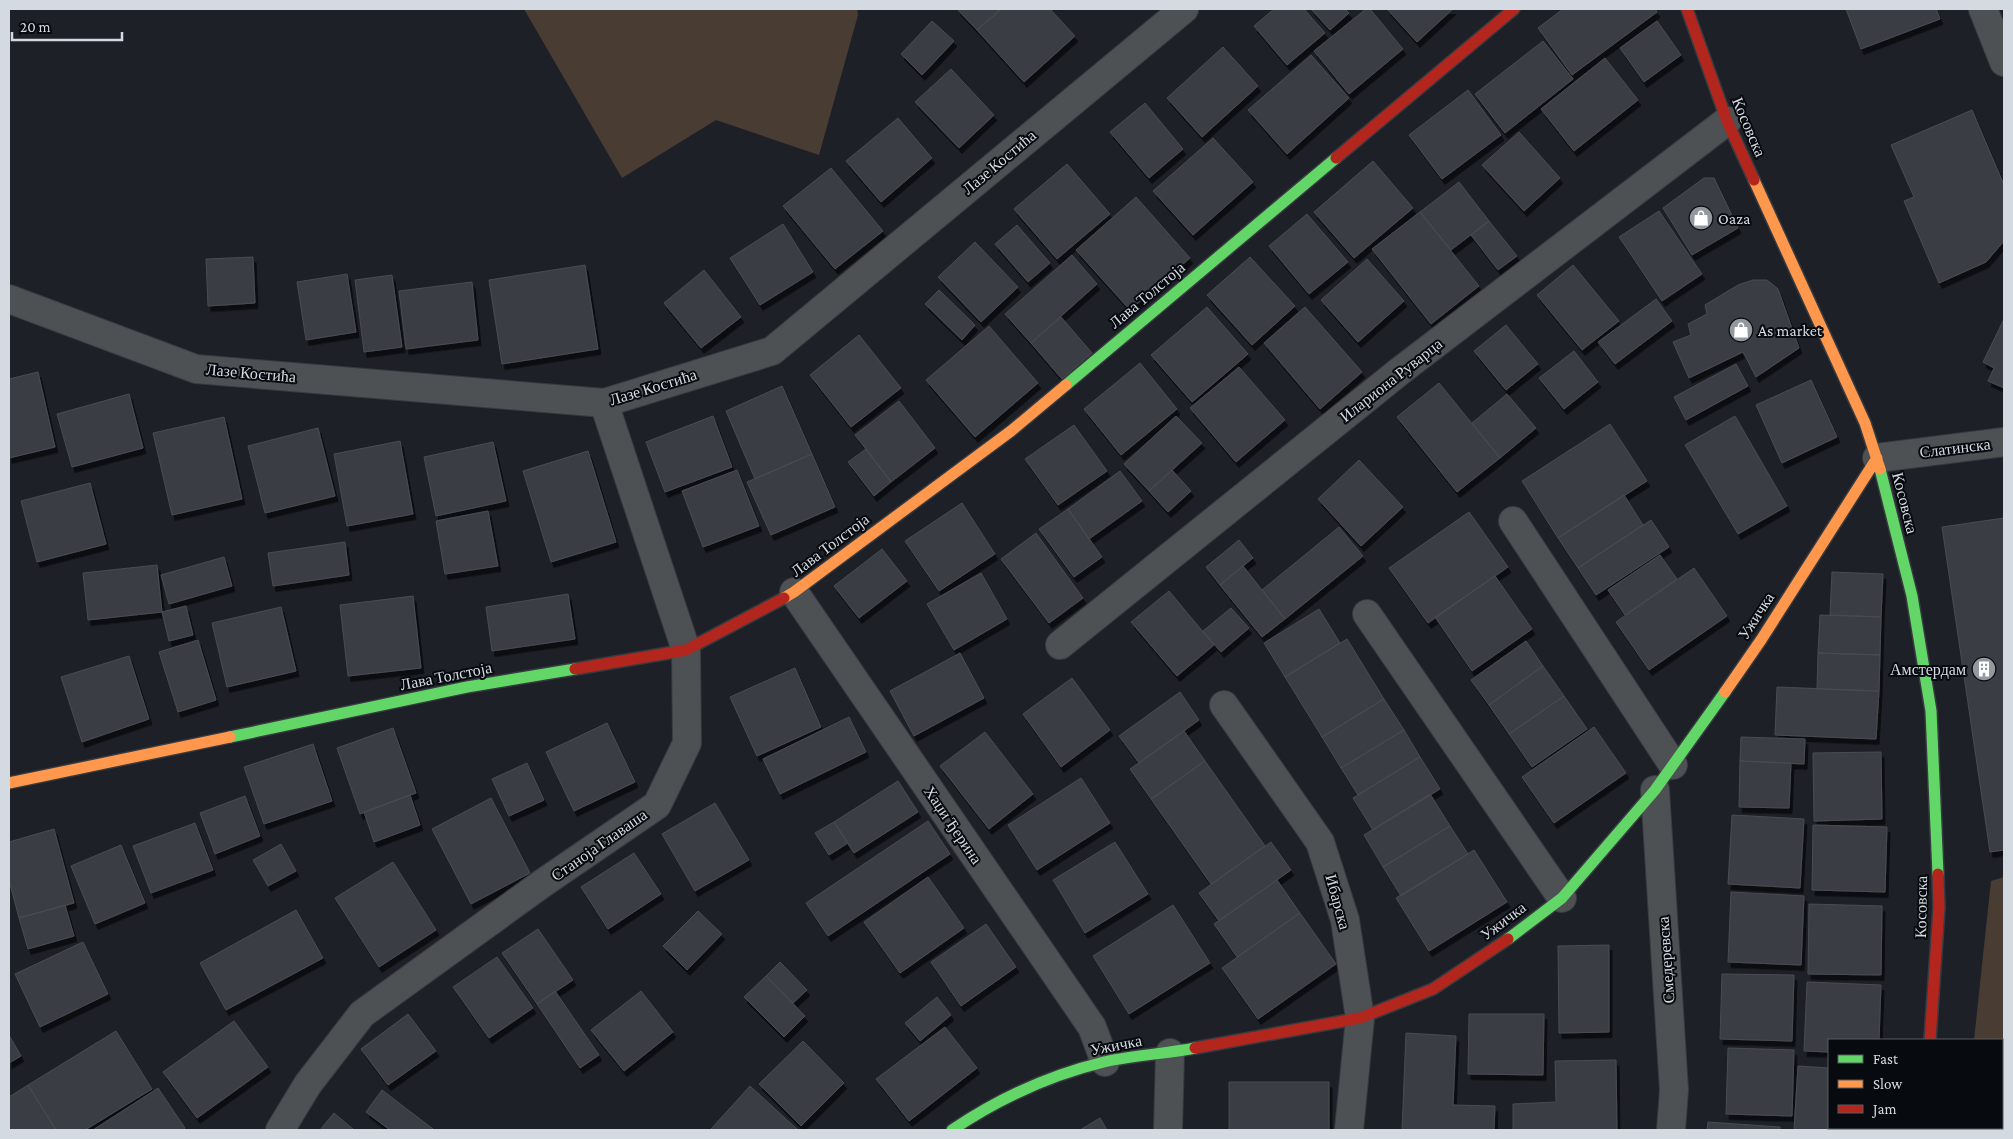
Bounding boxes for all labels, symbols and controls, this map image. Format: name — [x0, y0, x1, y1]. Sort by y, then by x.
scale bar — [12, 10, 122, 42]
text: 20 m — [20, 19, 51, 35]
street label: Косовска — [1729, 95, 1769, 159]
street label: Лазе Костића — [959, 126, 1039, 198]
shop icon: Oaza — [1688, 205, 1714, 231]
place label: Oaza — [1718, 210, 1751, 227]
street label: Лава Толстоја — [1106, 259, 1189, 332]
shop icon: As market — [1728, 317, 1754, 343]
place label: As market — [1758, 322, 1823, 339]
street label: Илариона Руварца — [1337, 335, 1446, 426]
street label: Лазе Костића — [205, 361, 297, 385]
street label: Лазе Костића — [607, 366, 699, 408]
street label: Слатинска — [1919, 435, 1991, 461]
street label: Косовска — [1889, 471, 1921, 535]
street label: Лава Толстоја — [788, 510, 873, 581]
street label: Ужичка — [1735, 589, 1777, 643]
building icon: Амстердам — [1971, 656, 1997, 682]
street label: Лава Толстоја — [399, 659, 494, 694]
place label: Амстердам — [1890, 661, 1966, 679]
street label: Хаџи Ђерина — [920, 783, 985, 868]
street label: Станоја Главаша — [548, 806, 651, 885]
street label: Ибарска — [1322, 872, 1354, 932]
street label: Косовска — [1912, 876, 1930, 938]
street label: Ужичка — [1477, 898, 1529, 944]
street label: Смедеревска — [1654, 916, 1679, 1004]
street label: Ужичка — [1089, 1032, 1143, 1058]
legend — [1828, 1039, 2003, 1129]
text: Fast — [1873, 1051, 1899, 1067]
text: Slow — [1873, 1076, 1903, 1092]
text: Jam — [1871, 1101, 1896, 1118]

